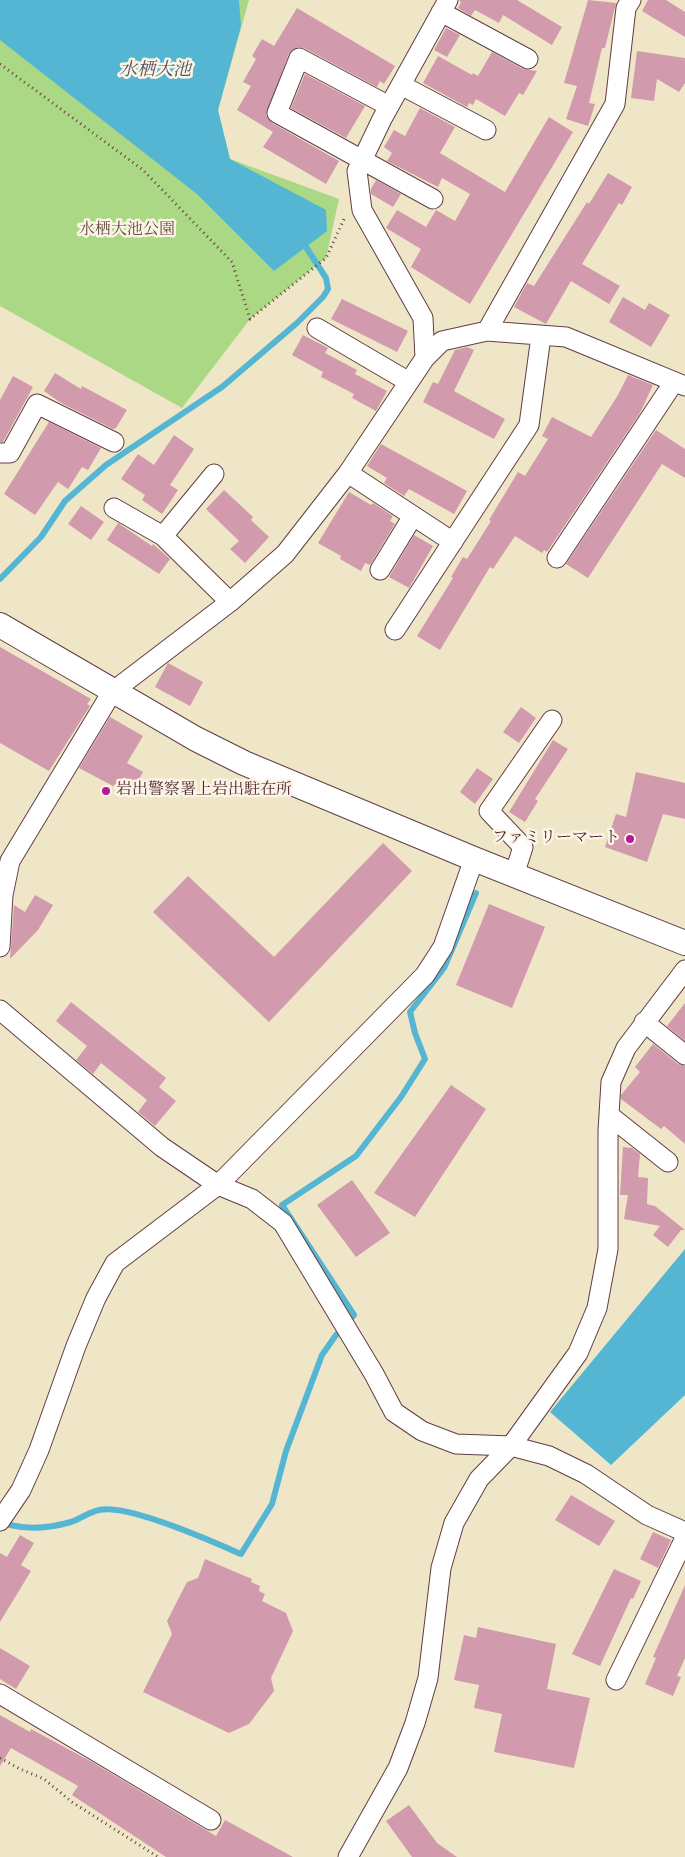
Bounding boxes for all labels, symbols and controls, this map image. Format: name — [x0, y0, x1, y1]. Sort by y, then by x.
water label: 水栖大池 — [119, 60, 191, 82]
park label: 水栖大池公園 — [79, 221, 175, 241]
place label: 岩出警察署上岩出駐在所 — [116, 781, 292, 801]
marker: 岩出警察署上岩出駐在所 — [100, 785, 112, 797]
place label: ファミリーマート — [492, 829, 620, 849]
marker: ファミリーマート — [624, 833, 636, 845]

